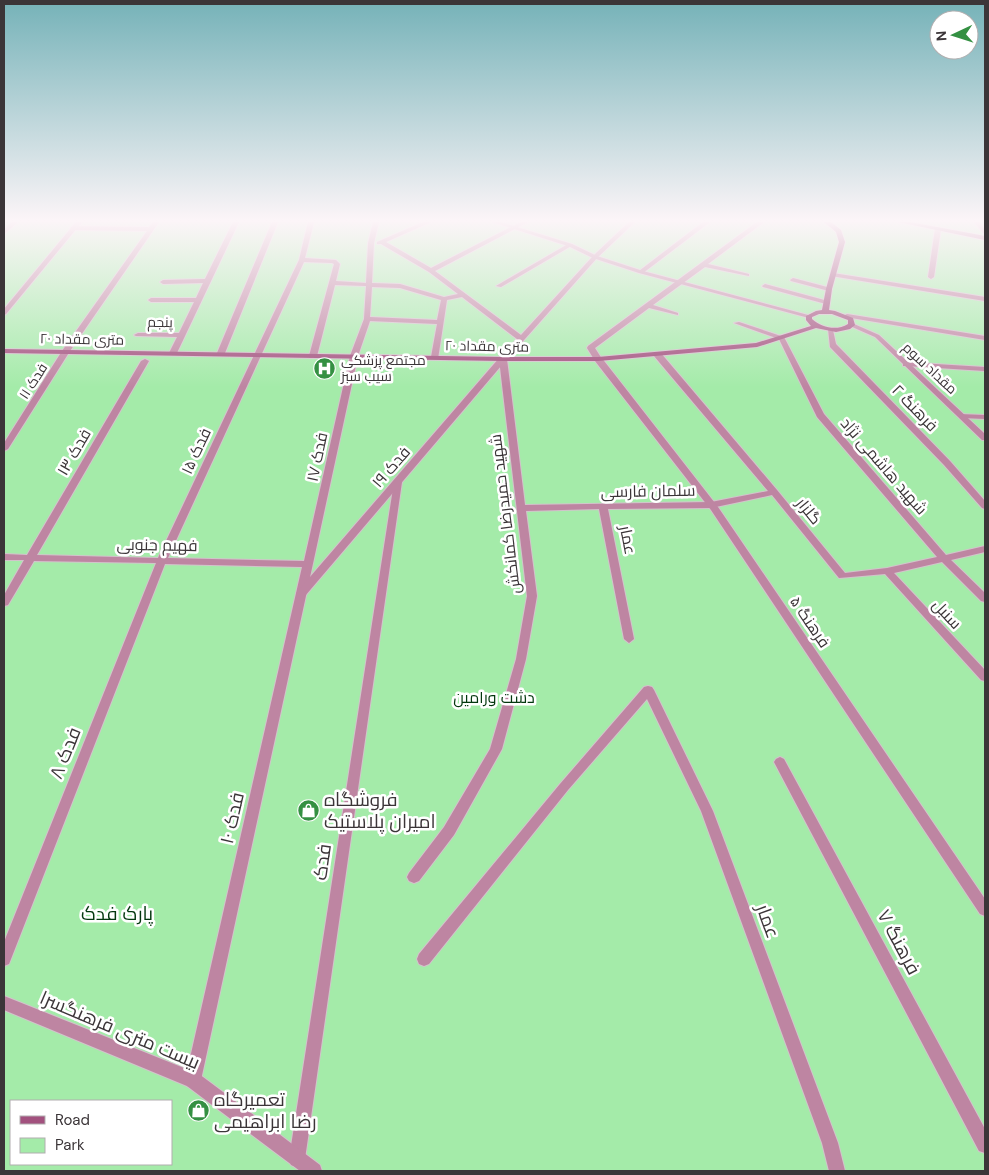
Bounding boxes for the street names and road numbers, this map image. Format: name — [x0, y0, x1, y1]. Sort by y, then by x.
street label: پنجم — [147, 313, 173, 332]
street label: ۲۰ متری مقداد — [40, 329, 124, 349]
street label: ۲۰ متری مقداد — [445, 336, 529, 356]
street label: مقداد سوم — [898, 338, 961, 399]
street label: فدک ۱۱ — [15, 360, 51, 402]
street label: فرهنگ ۲ — [887, 380, 943, 436]
street label: شهید هاشمی نژاد — [836, 413, 932, 519]
street label: فدک ۱۵ — [176, 424, 216, 478]
street label: فدک ۱۳ — [52, 425, 96, 479]
street label: فدک ۱۷ — [302, 430, 332, 484]
street label: شهید حمیدرضا کمانکش — [485, 433, 525, 595]
street label: فدک ۱۹ — [367, 442, 415, 492]
street label: سلمان فارسی — [601, 480, 695, 502]
street label: گلزار — [791, 492, 826, 529]
street label: عمار — [615, 523, 641, 556]
street label: فهیم جنوبی — [116, 534, 198, 557]
street label: فرهنگ ۵ — [785, 592, 835, 652]
street label: سنبل — [928, 594, 966, 634]
street label: فدک ۸ — [43, 724, 87, 782]
street label: فدک ۱۰ — [214, 790, 250, 846]
street label: فدک — [307, 842, 337, 882]
street label: عمار — [750, 899, 786, 942]
street label: فرهنگ ۷ — [871, 905, 927, 979]
street label: بیست متری فرهنگسرا — [36, 985, 204, 1075]

